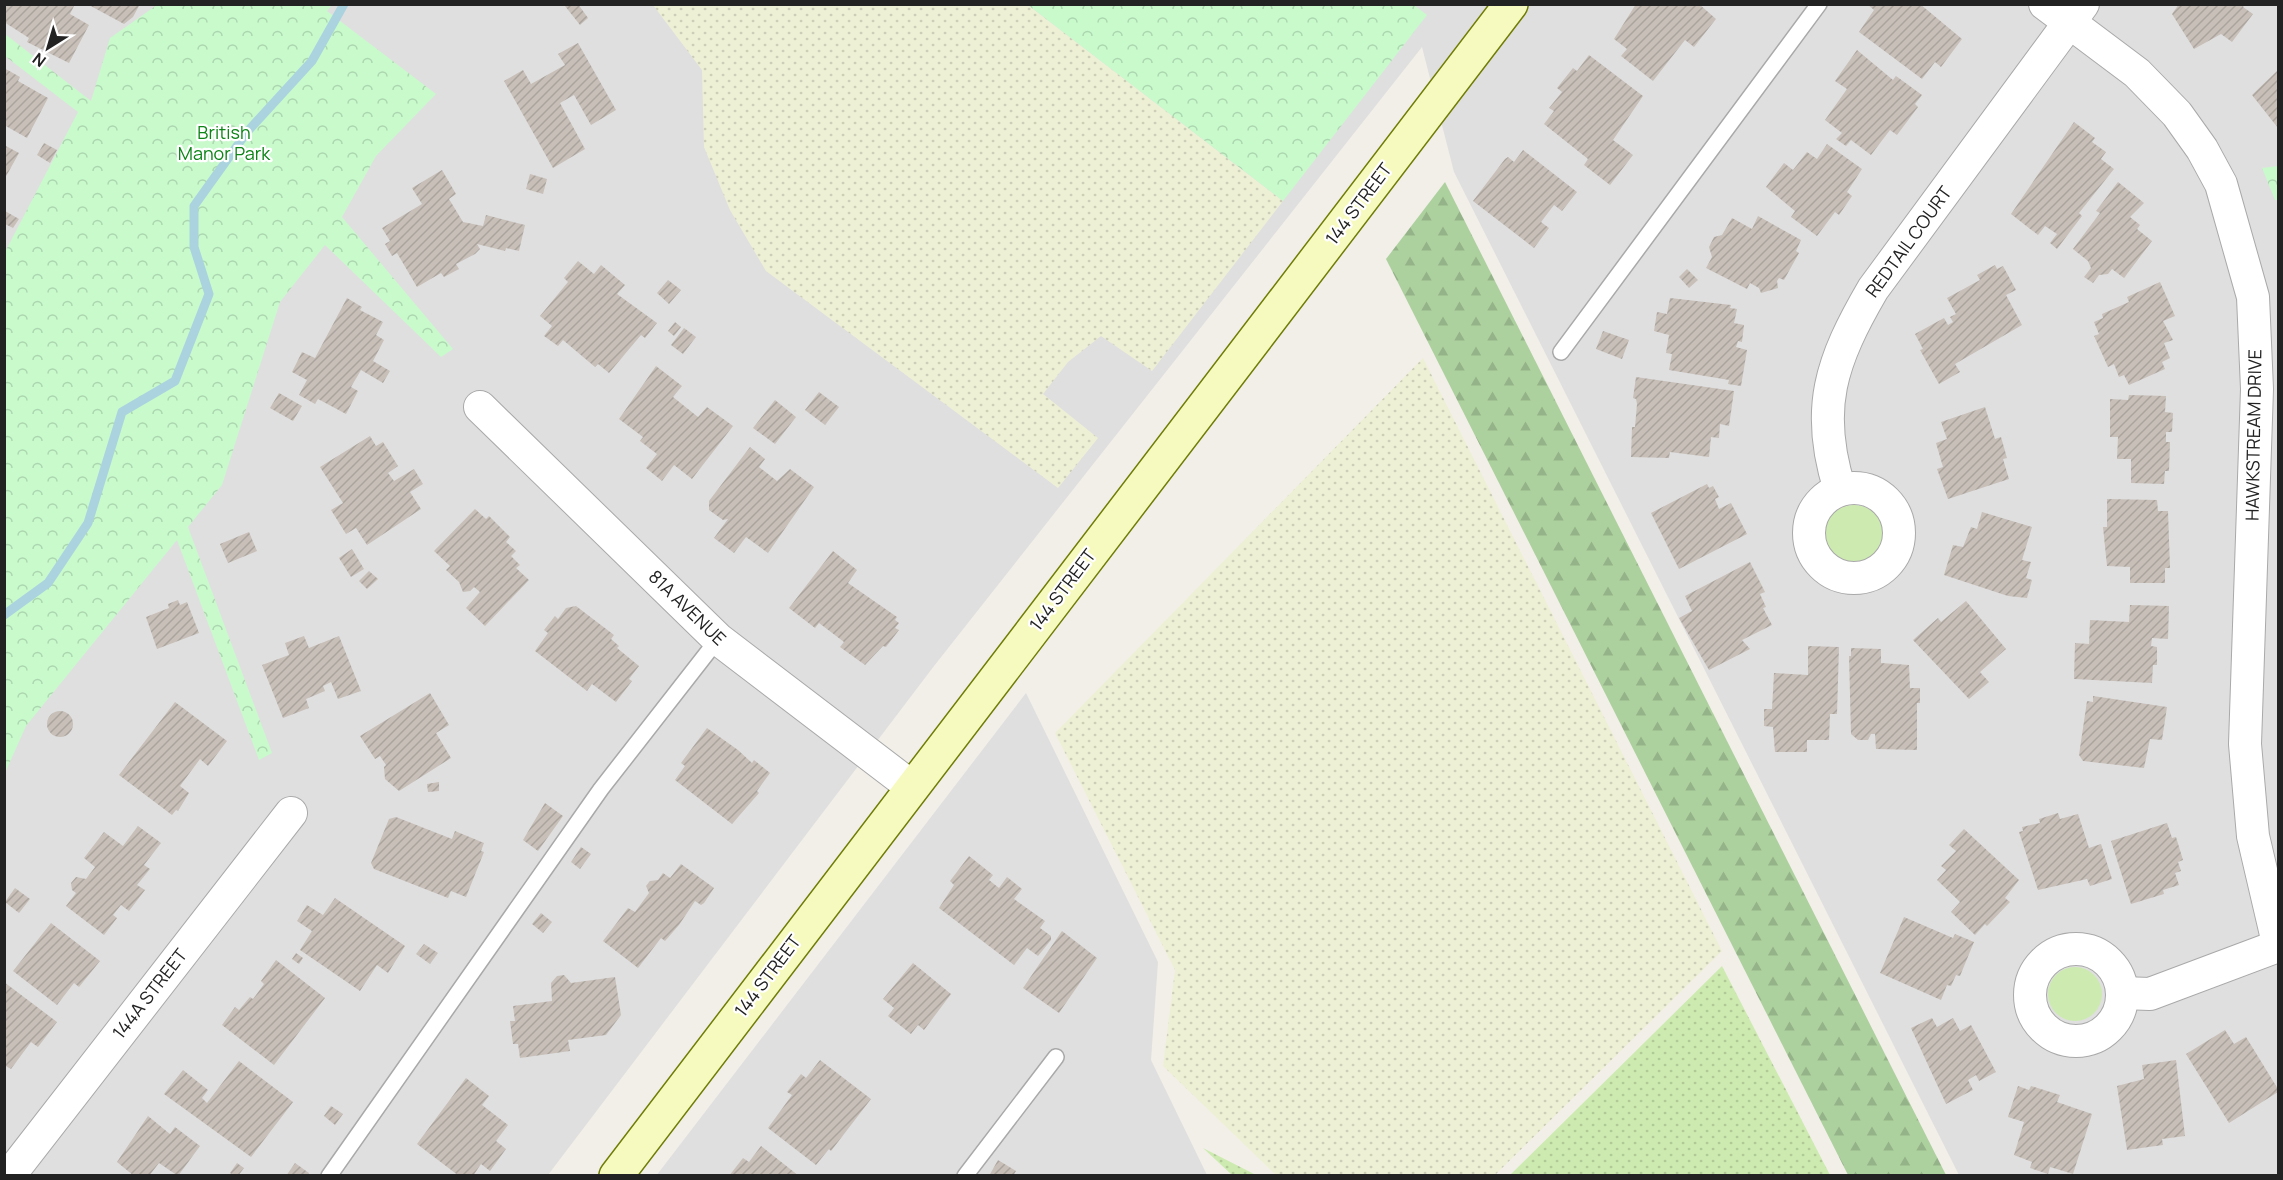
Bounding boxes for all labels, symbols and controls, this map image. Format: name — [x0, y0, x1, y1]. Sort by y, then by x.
north arrow — [18, 18, 78, 78]
text: N — [28, 48, 50, 72]
park label: British Manor Park — [178, 120, 271, 165]
street label: 144 STREET — [1320, 157, 1397, 249]
street label: REDTAIL COURT — [1860, 181, 1957, 302]
street label: HAWKSTREAM DRIVE — [2240, 349, 2266, 521]
street label: 144 STREET — [1024, 543, 1101, 635]
street label: 81A AVENUE — [644, 564, 732, 650]
street label: 144 STREET — [729, 929, 806, 1021]
street label: 144A STREET — [106, 943, 192, 1043]

